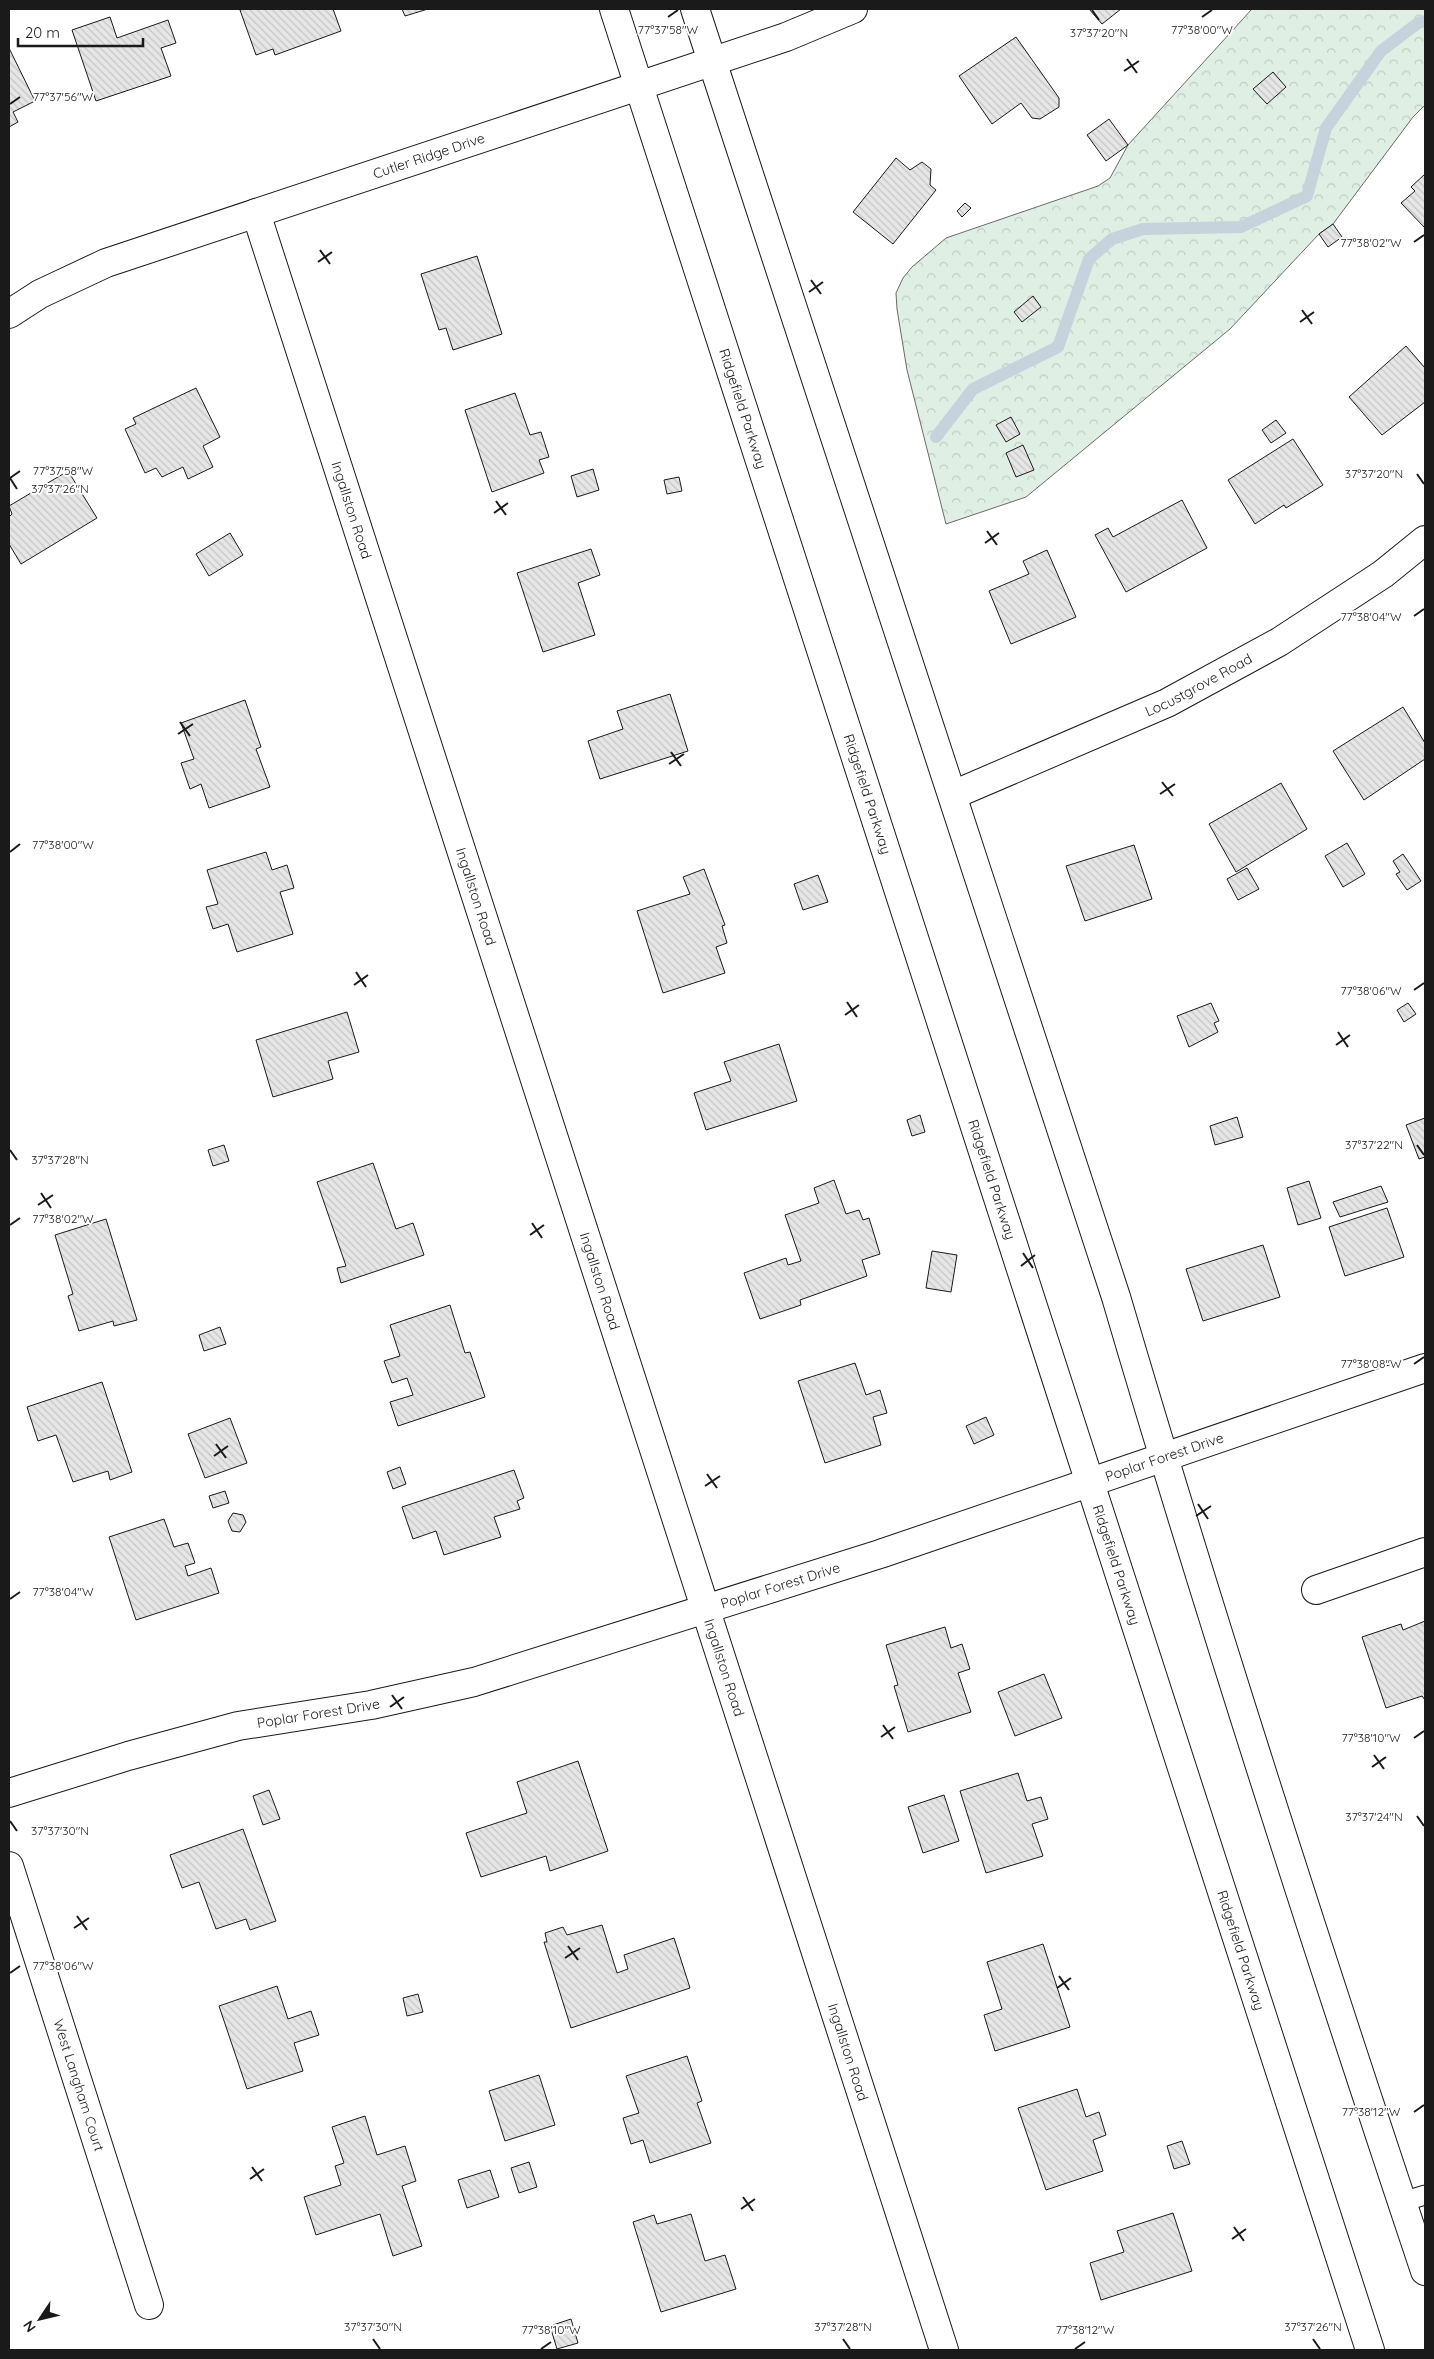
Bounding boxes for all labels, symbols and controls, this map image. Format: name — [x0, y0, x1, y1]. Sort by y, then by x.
scale bar — [18, 15, 142, 47]
text: 77°37'58"W — [638, 22, 699, 37]
text: 77°38'00"W — [1171, 22, 1233, 37]
text: 20 m — [25, 23, 60, 42]
text: 37°37'20"N — [1070, 25, 1128, 40]
text: 77°37'56"W — [33, 89, 94, 104]
street label: Cutler Ridge Drive — [371, 129, 487, 183]
text: 77°38'02"W — [1340, 235, 1402, 250]
street label: Ridgefield Parkway — [715, 346, 771, 471]
street label: Ingallston Road — [327, 459, 376, 561]
text: 77°37'58"W — [33, 463, 94, 478]
text: 37°37'20"N — [1345, 466, 1403, 481]
text: 37°37'26"N — [31, 481, 89, 496]
text: 77°38'04"W — [1340, 609, 1402, 624]
street label: Locustgrove Road — [1142, 650, 1255, 720]
street label: Ridgefield Parkway — [840, 732, 895, 856]
text: 77°38'00"W — [32, 837, 94, 852]
street label: Ingallston Road — [452, 845, 500, 948]
text: 77°38'06"W — [1340, 983, 1402, 998]
street label: Ridgefield Parkway — [964, 1117, 1020, 1242]
text: 37°37'22"N — [1345, 1137, 1403, 1152]
text: 37°37'28"N — [31, 1152, 89, 1167]
text: 77°38'02"W — [32, 1211, 94, 1226]
street label: Ingallston Road — [576, 1230, 624, 1332]
text: 77°38'08"W — [1340, 1356, 1402, 1371]
street label: Poplar Forest Drive — [1103, 1428, 1226, 1486]
street label: Ridgefield Parkway — [1089, 1502, 1144, 1627]
street label: Poplar Forest Drive — [718, 1558, 842, 1613]
text: 77°38'04"W — [32, 1584, 94, 1599]
street label: Ingallston Road — [700, 1616, 748, 1719]
street label: Poplar Forest Drive — [256, 1694, 382, 1732]
text: 77°38'10"W — [1341, 1730, 1401, 1745]
text: 37°37'24"N — [1345, 1809, 1403, 1824]
text: 37°37'30"N — [31, 1823, 89, 1838]
street label: Ridgefield Parkway — [1213, 1888, 1269, 2013]
text: 77°38'06"W — [32, 1958, 94, 1973]
street label: Ingallston Road — [824, 2001, 872, 2103]
street label: West Langham Court — [49, 2017, 108, 2154]
text: 77°38'12"W — [1342, 2104, 1401, 2119]
north arrow — [15, 2294, 65, 2344]
text: N — [19, 2317, 40, 2336]
text: 37°37'30"N — [344, 2319, 402, 2334]
text: 37°37'28"N — [814, 2319, 872, 2334]
text: 37°37'26"N — [1284, 2319, 1342, 2334]
text: 77°38'10"W — [521, 2322, 581, 2337]
text: 77°38'12"W — [1056, 2322, 1115, 2337]

